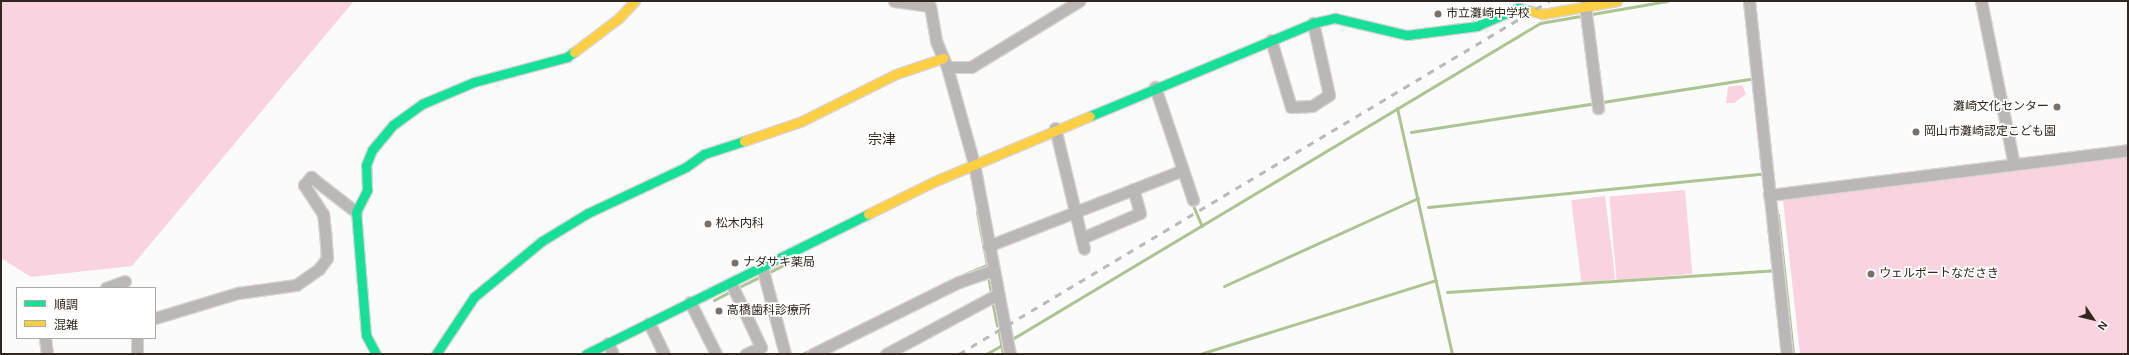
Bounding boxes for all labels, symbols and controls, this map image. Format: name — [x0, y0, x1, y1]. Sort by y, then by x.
place label: 市立灘崎中学校 — [1446, 7, 1530, 21]
marker: 市立灘崎中学校 — [1433, 9, 1443, 19]
place label: 灘崎文化センター — [1953, 100, 2049, 114]
marker: 灘崎文化センター — [2052, 102, 2062, 112]
place label: 岡山市灘崎認定こども園 — [1924, 125, 2056, 139]
marker: 岡山市灘崎認定こども園 — [1911, 127, 1921, 137]
district label: 宗津 — [868, 131, 896, 147]
place label: 松木内科 — [716, 217, 764, 231]
marker: 松木内科 — [703, 219, 713, 229]
place label: ナダサキ薬局 — [743, 256, 815, 270]
marker: ナダサキ薬局 — [730, 258, 740, 268]
place label: ウェルポートなださき — [1879, 267, 1999, 281]
marker: ウェルポートなださき — [1866, 269, 1876, 279]
legend — [16, 287, 156, 339]
text: 順調 — [54, 298, 78, 312]
north arrow — [2073, 299, 2113, 339]
place label: 高橋歯科診療所 — [727, 304, 811, 318]
marker: 高橋歯科診療所 — [714, 306, 724, 316]
text: 混雑 — [54, 318, 78, 332]
text: N — [2096, 319, 2110, 333]

